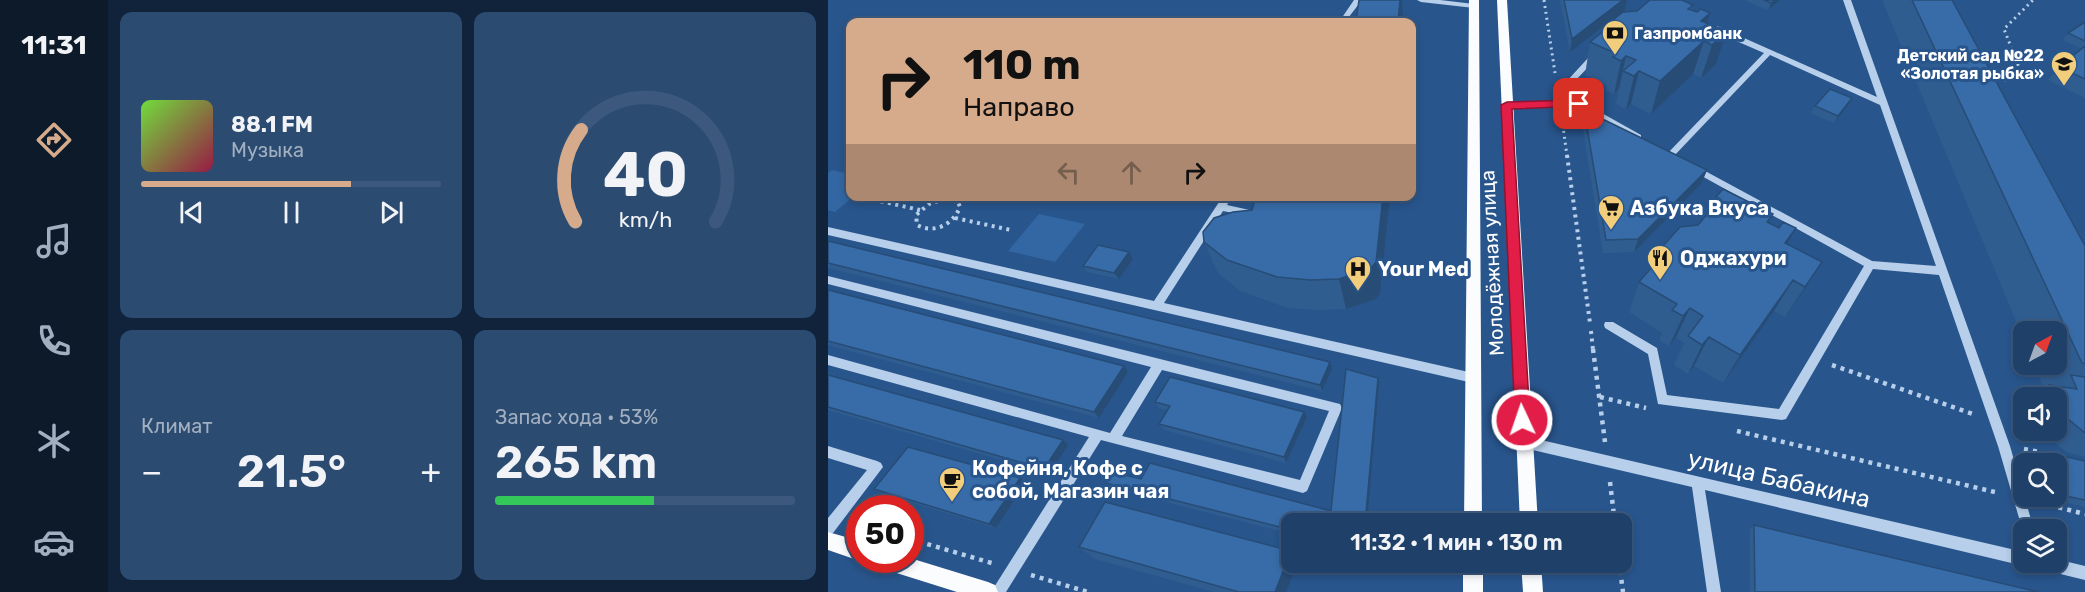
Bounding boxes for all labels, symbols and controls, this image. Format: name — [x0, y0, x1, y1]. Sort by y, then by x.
bank icon: Газпромбанк — [1600, 18, 1630, 56]
place label: Газпромбанк — [1634, 24, 1742, 43]
text: 11:31 — [21, 29, 87, 61]
text: 110 m — [963, 40, 1081, 90]
icon: right — [864, 42, 942, 120]
place label: Детский сад №22 «Золотая рыбка» — [1897, 46, 2044, 83]
school or university icon: Детский сад №22 «Золотая рыбка» — [2049, 49, 2079, 87]
pin — [1553, 78, 1604, 129]
icon: arrive — [1562, 87, 1595, 120]
text: Направо — [963, 91, 1075, 123]
text: 88.1 FM — [231, 111, 313, 138]
icon: directions — [33, 119, 75, 161]
text: Музыка — [231, 138, 304, 162]
text: 40 — [602, 138, 688, 212]
icon: left — [1052, 156, 1085, 189]
icon: ahead — [1115, 156, 1148, 189]
icon: right — [1178, 156, 1211, 189]
street label: Молодёжная улица — [1475, 170, 1509, 356]
supermarket icon: Азбука Вкуса — [1596, 193, 1626, 231]
icon: previous — [175, 196, 208, 229]
icon: pause — [275, 196, 308, 229]
icon: next — [375, 196, 408, 229]
place label: Азбука Вкуса — [1630, 196, 1769, 220]
text: km/h — [618, 207, 672, 232]
icon: music — [33, 220, 75, 262]
restaurant icon: Оджахури — [1645, 243, 1675, 281]
place label: Оджахури — [1680, 246, 1786, 270]
hospital icon: Your Med — [1343, 254, 1373, 292]
place label: Your Med — [1378, 257, 1469, 281]
icon: phone — [33, 320, 75, 362]
north arrow — [2013, 321, 2067, 375]
map controls — [2013, 321, 2067, 573]
button: sound — [2013, 387, 2067, 441]
position arrow — [1490, 388, 1554, 452]
text: Запас хода · 53% — [495, 405, 658, 429]
text: Климат — [141, 414, 213, 438]
icon: climate — [33, 420, 75, 462]
text: 265 km — [495, 436, 657, 489]
street label: улица Бабакина — [1685, 444, 1873, 514]
text: 21.5° — [237, 445, 346, 498]
text: − — [141, 452, 162, 491]
text: + — [420, 452, 441, 491]
button: search — [2013, 453, 2067, 507]
place label: Кофейня, Кофе с собой, Магазин чая — [972, 456, 1169, 503]
cafe icon: Кофейня, Кофе с собой, Магазин чая — [937, 465, 967, 503]
speed limit sign: 50 — [846, 495, 924, 573]
button: layers — [2013, 519, 2067, 573]
icon: car — [33, 521, 75, 563]
text: 11:32 · 1 мин · 130 m — [1350, 529, 1563, 556]

